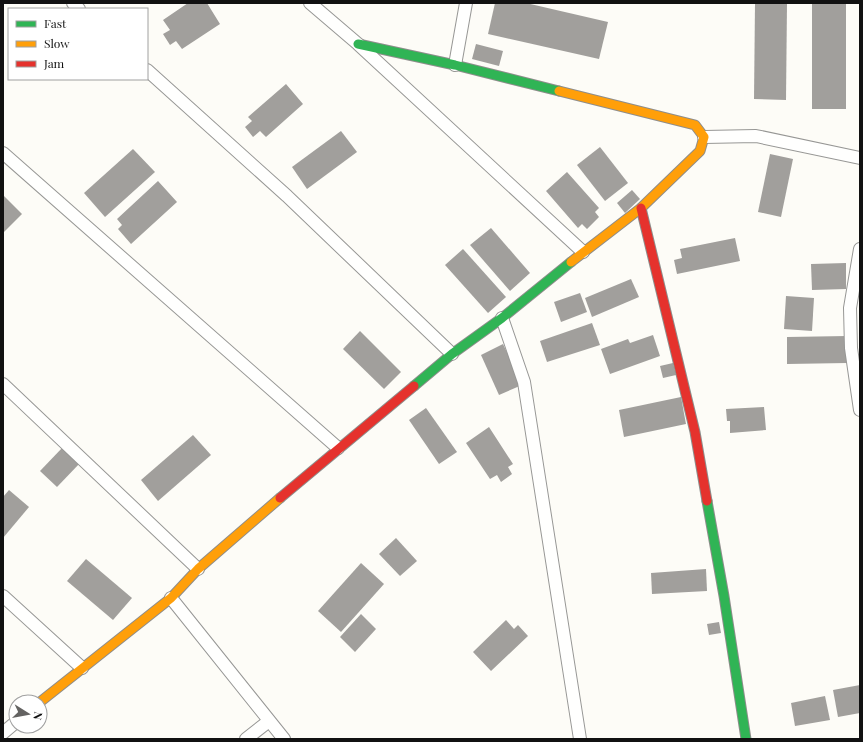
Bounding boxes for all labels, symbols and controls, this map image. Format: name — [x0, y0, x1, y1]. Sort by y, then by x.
legend — [8, 8, 148, 80]
text: Fast — [44, 15, 67, 31]
text: Slow — [44, 35, 70, 51]
text: Jam — [43, 55, 65, 71]
north arrow — [8, 694, 48, 734]
text: N — [30, 711, 46, 721]

